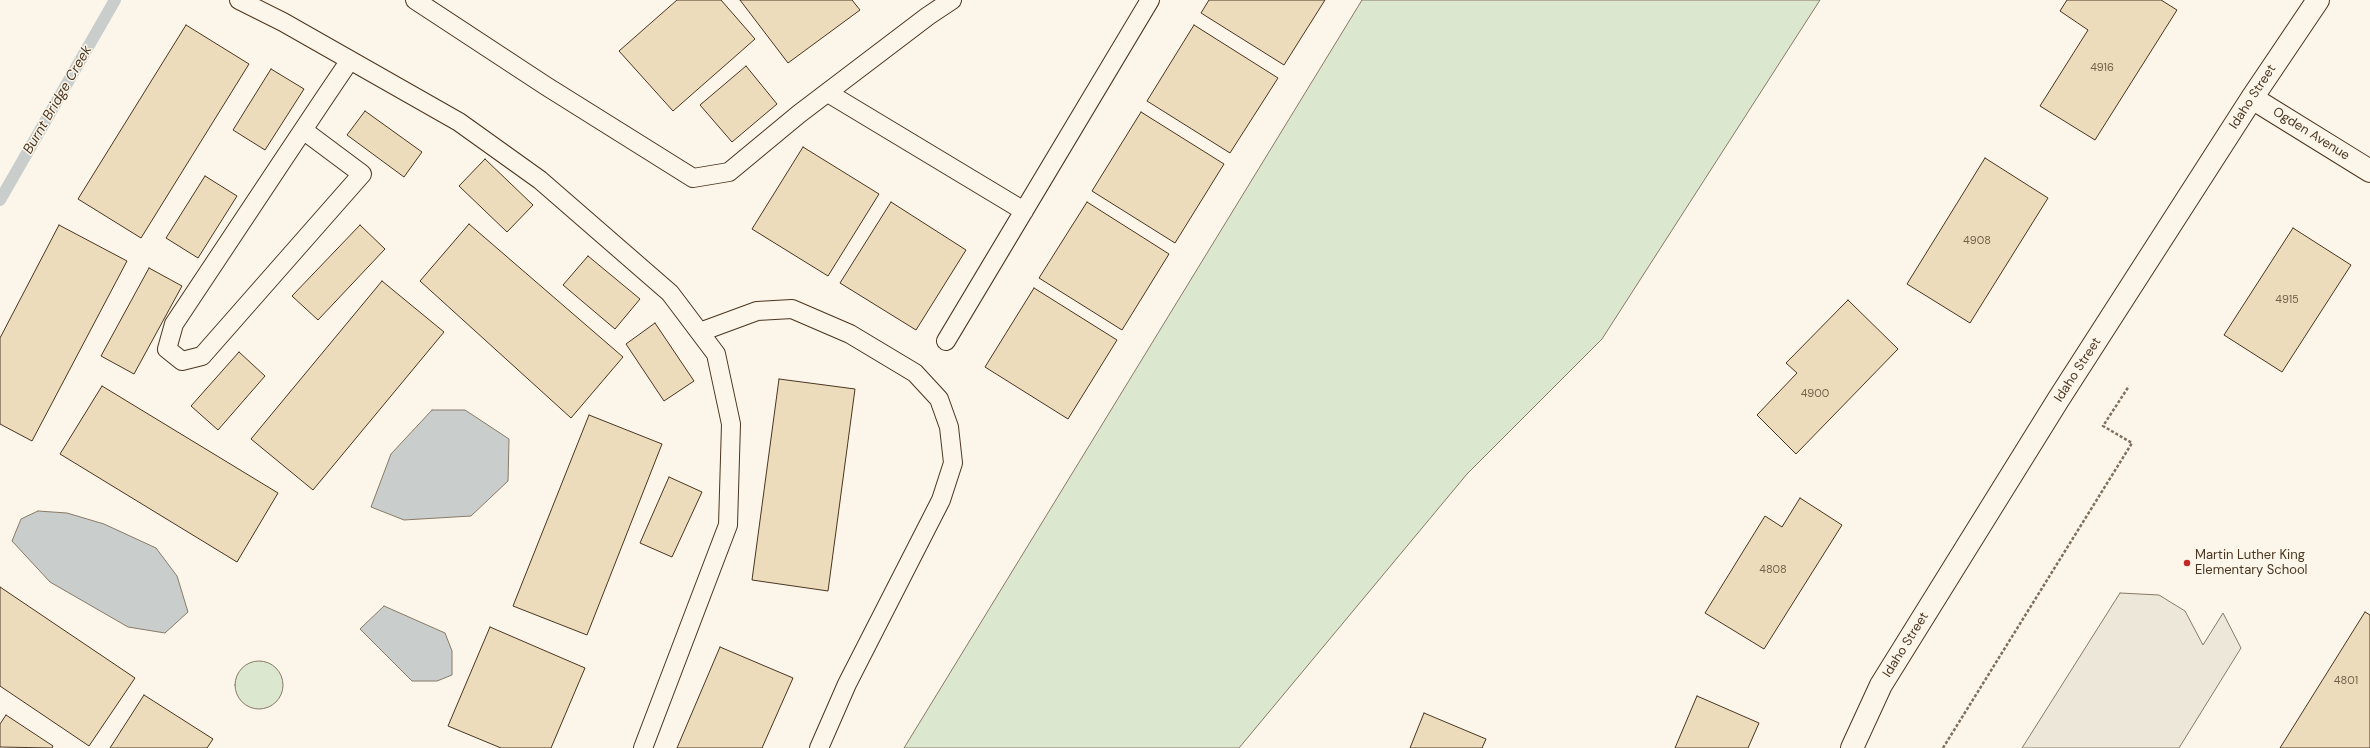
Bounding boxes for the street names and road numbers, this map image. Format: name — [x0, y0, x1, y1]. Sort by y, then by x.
street label: Idaho Street — [2226, 62, 2280, 132]
street label: Ogden Avenue — [2270, 104, 2352, 164]
street label: Idaho Street — [2051, 335, 2105, 405]
street label: Idaho Street — [1880, 610, 1932, 680]

